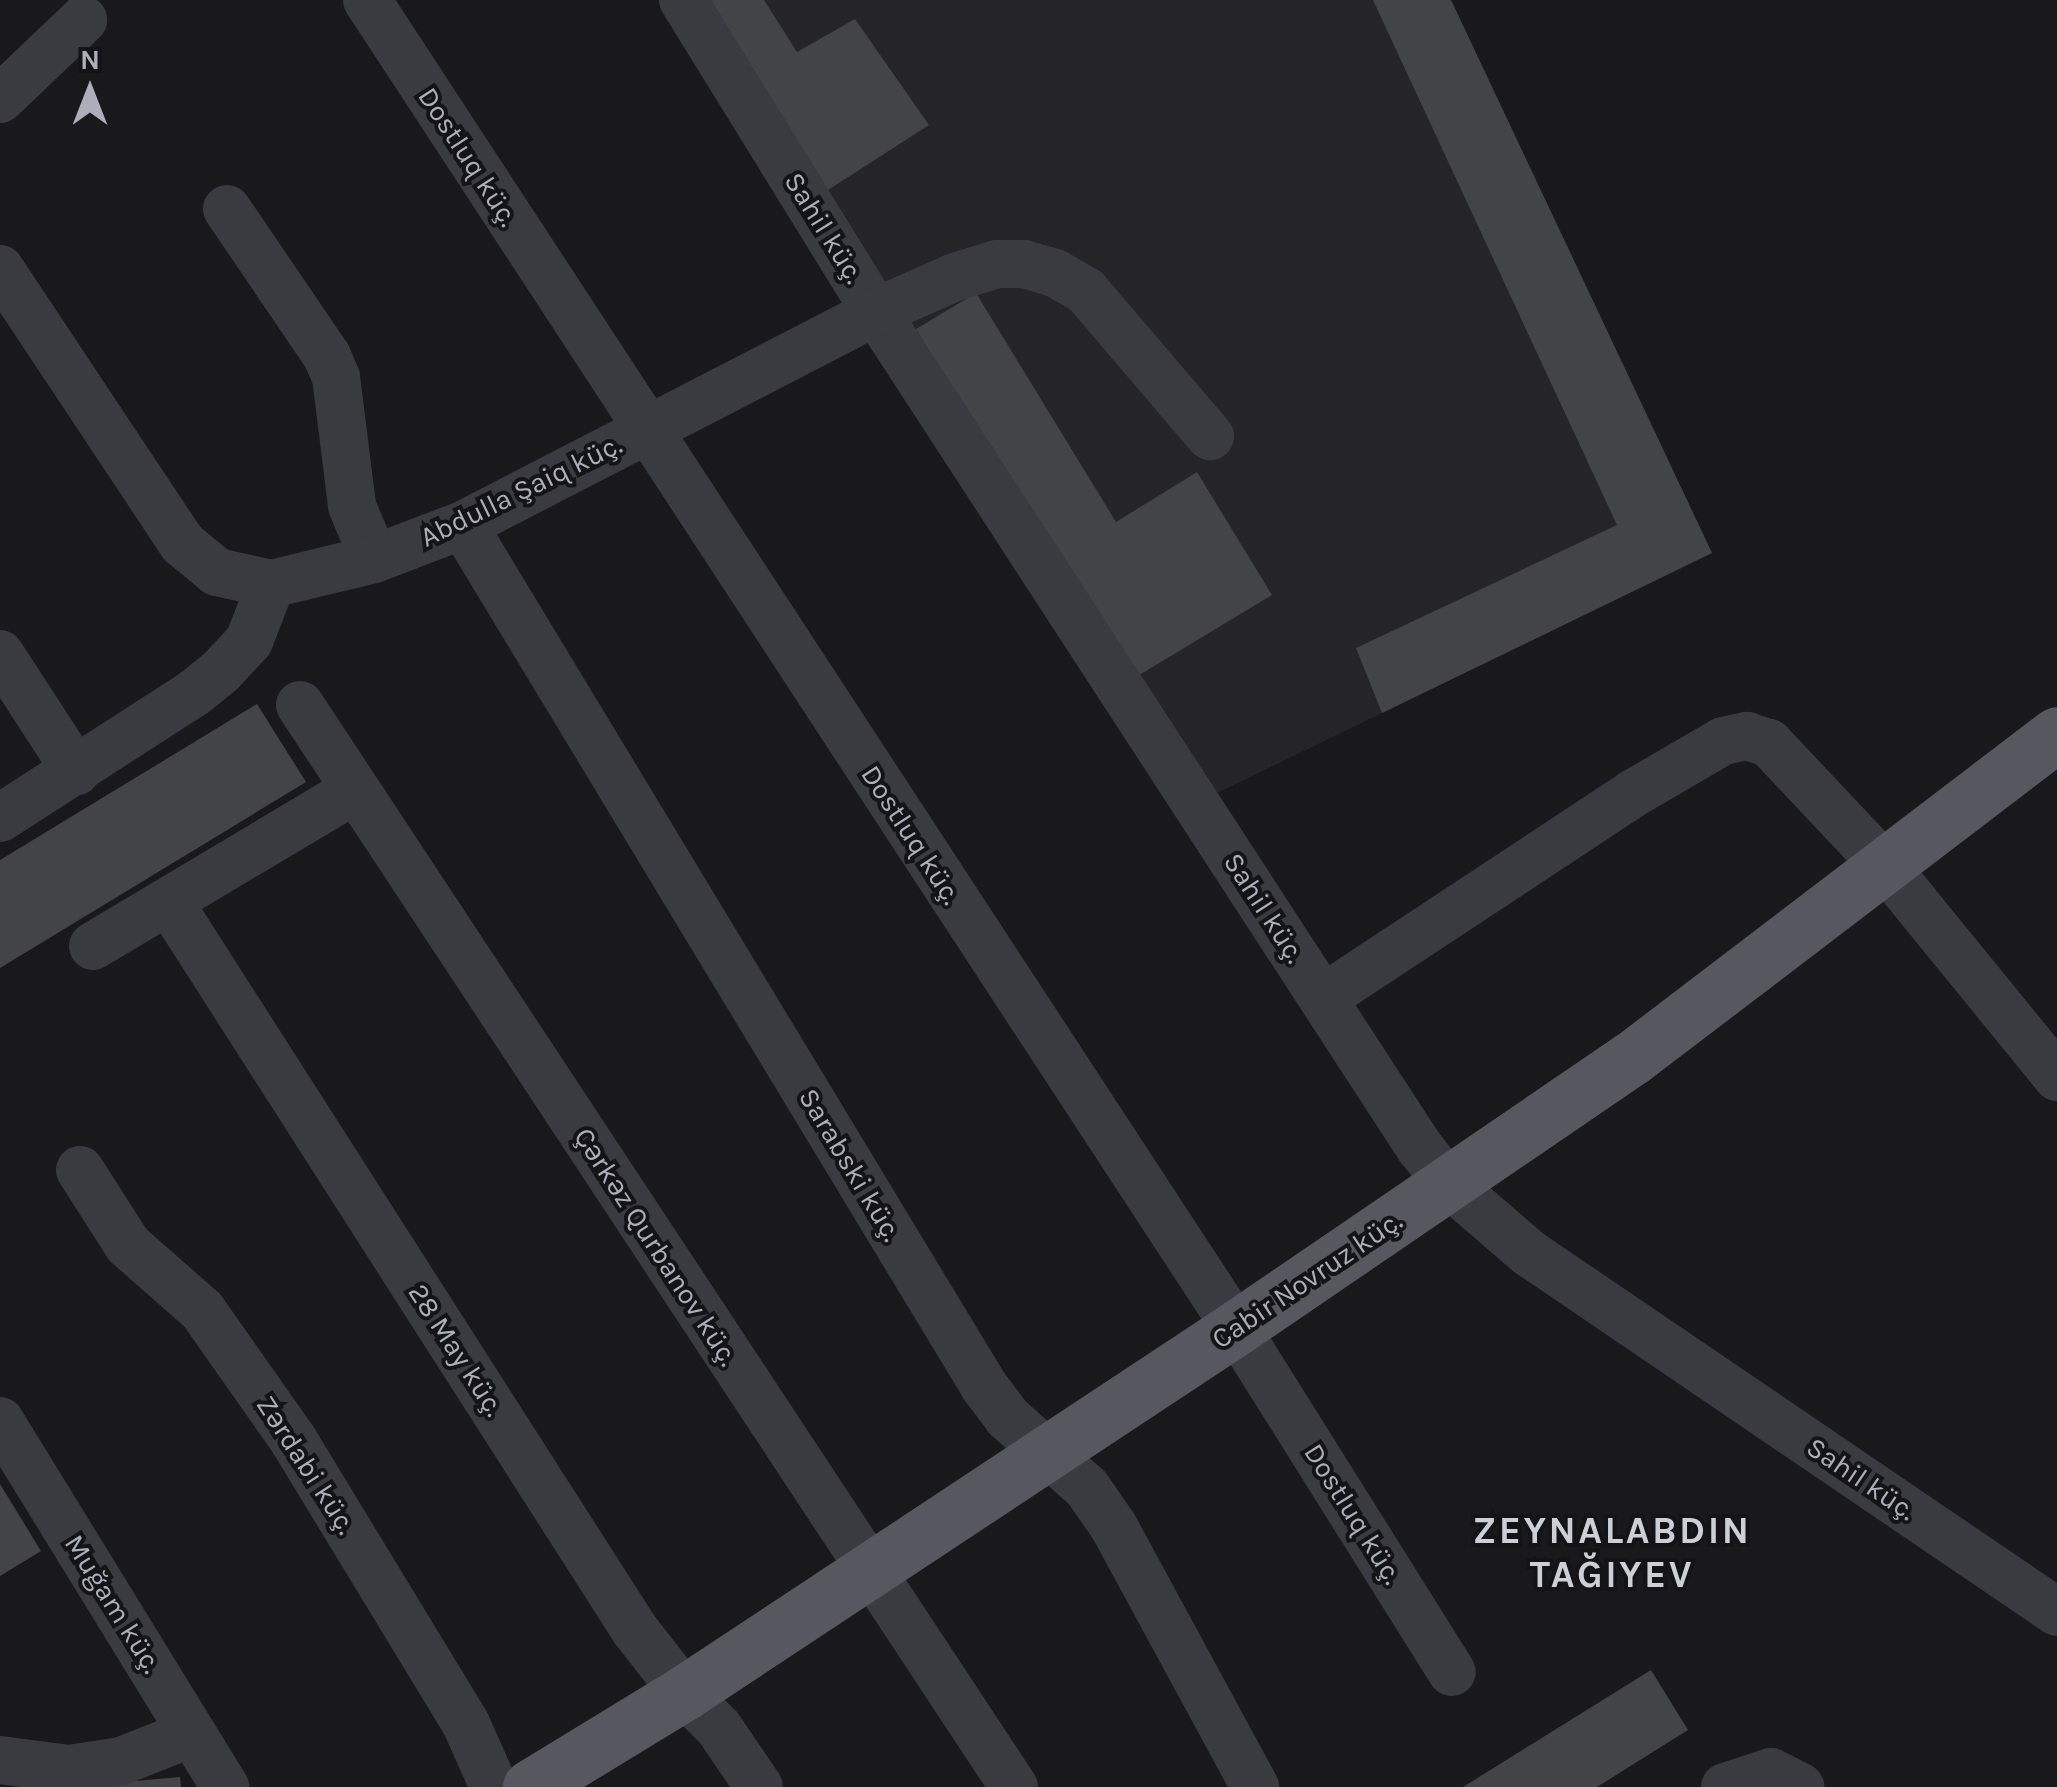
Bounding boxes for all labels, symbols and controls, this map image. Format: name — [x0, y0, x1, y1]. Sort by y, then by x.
north arrow — [40, 40, 140, 140]
text: N — [80, 43, 100, 76]
street label: Dostluq küç. — [411, 81, 525, 233]
street label: Sahil küç. — [777, 166, 871, 290]
street label: Abdulla Şaiq küç. — [415, 428, 627, 554]
street label: Dostluq küç. — [854, 759, 968, 911]
street label: Sahil küç. — [1216, 847, 1312, 969]
street label: Sarabski küç. — [791, 1083, 909, 1247]
street label: Çərkəz Qurbanov küç. — [567, 1122, 745, 1372]
street label: Cabir Novruz küç. — [1206, 1204, 1408, 1356]
street label: 28 May küç. — [401, 1277, 511, 1423]
street label: Zərdabi küç. — [249, 1390, 363, 1540]
street label: Sahil küç. — [1800, 1430, 1922, 1528]
street label: Dostluq küç. — [1297, 1438, 1409, 1590]
district label: ZEYNALABDIN TAĞIYEV — [1472, 1508, 1752, 1598]
street label: Muğam küç. — [57, 1529, 169, 1679]

